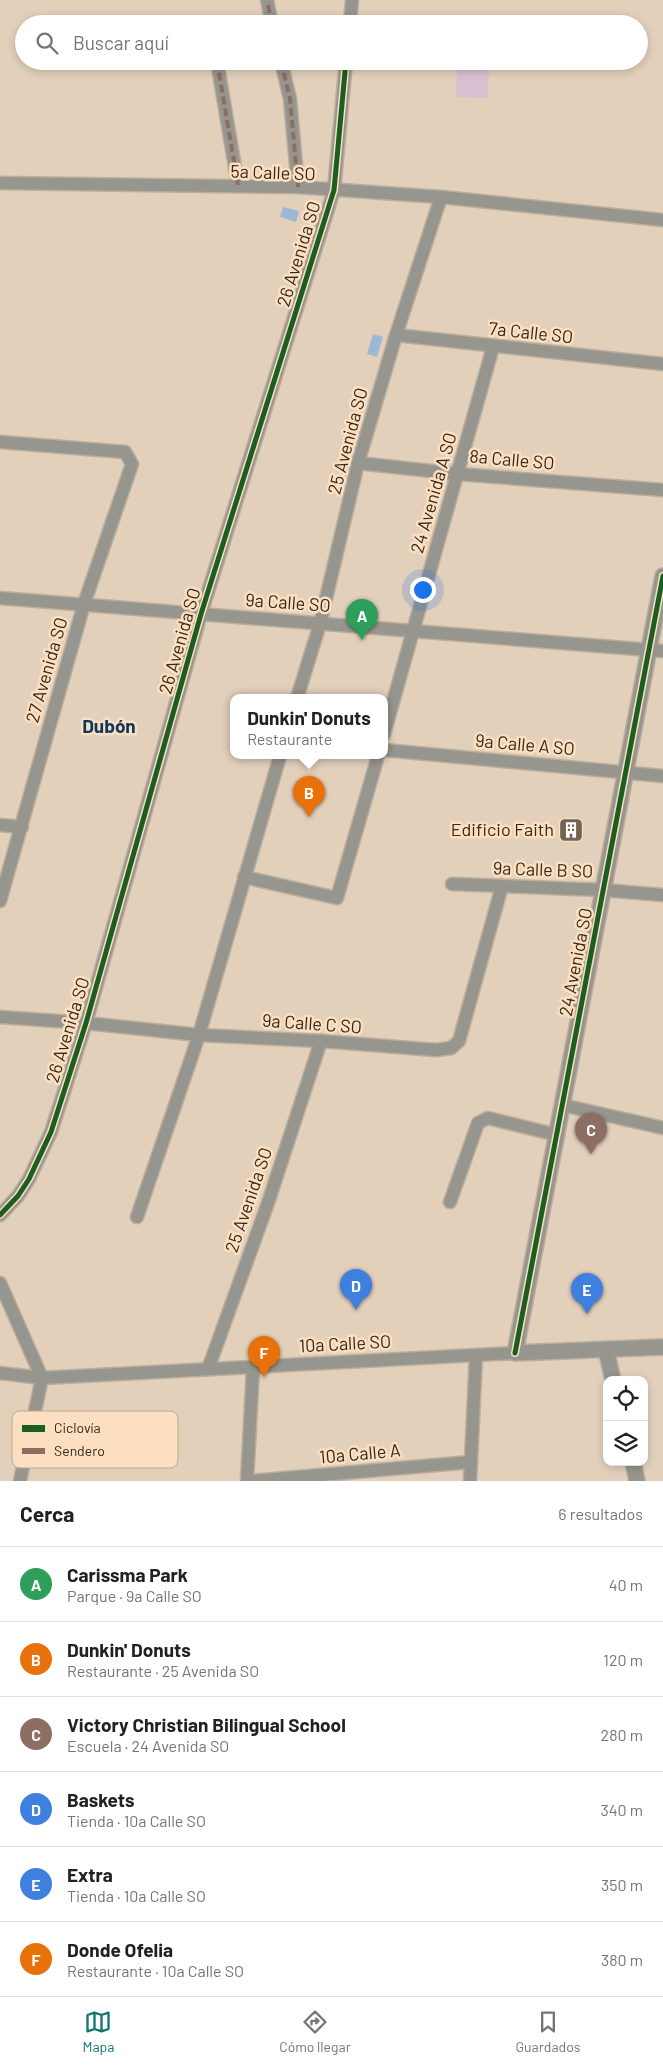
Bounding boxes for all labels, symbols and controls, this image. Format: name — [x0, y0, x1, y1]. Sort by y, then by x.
search box — [15, 15, 648, 70]
icon: search — [33, 29, 61, 57]
text: Buscar aquí — [73, 31, 169, 54]
street label: 5a Calle SO — [230, 160, 316, 184]
street label: 26 Avenida SO — [272, 198, 325, 309]
street label: 7a Calle SO — [488, 317, 574, 347]
street label: 25 Avenida SO — [322, 385, 372, 496]
street label: 24 Avenida A SO — [405, 430, 461, 556]
street label: 8a Calle SO — [469, 444, 556, 474]
your location — [410, 577, 436, 603]
street label: 26 Avenida SO — [153, 585, 205, 696]
street label: 9a Calle SO — [245, 588, 331, 616]
pin: A — [346, 599, 378, 640]
street label: 27 Avenida SO — [20, 614, 72, 725]
popup — [230, 694, 388, 759]
text: Dunkin' Donuts — [247, 706, 371, 729]
district label: Dubón — [82, 714, 136, 737]
text: Restaurante — [247, 729, 332, 748]
street label: 9a Calle A SO — [474, 729, 576, 759]
pin: B — [293, 776, 325, 817]
building icon: Edificio Faith — [558, 817, 584, 843]
place label: Edificio Faith — [451, 818, 554, 840]
street label: 9a Calle B SO — [493, 856, 594, 882]
street label: 24 Avenida SO — [554, 906, 596, 1018]
street label: 26 Avenida SO — [41, 974, 94, 1085]
street label: 9a Calle C SO — [261, 1009, 363, 1037]
pin: C — [575, 1113, 607, 1154]
street label: 25 Avenida SO — [220, 1144, 276, 1255]
pin: D — [340, 1269, 372, 1310]
pin: E — [571, 1273, 603, 1314]
street label: 10a Calle SO — [298, 1330, 392, 1356]
pin: F — [248, 1336, 280, 1377]
map controls — [603, 1376, 648, 1466]
button: locate — [603, 1376, 648, 1421]
legend — [12, 1411, 178, 1468]
text: Ciclovía — [54, 1419, 101, 1436]
button: layers — [603, 1421, 648, 1466]
street label: 10a Calle A — [318, 1438, 402, 1468]
text: Sendero — [54, 1442, 105, 1459]
text: Cerca — [20, 1501, 74, 1526]
text: 6 resultados — [558, 1504, 643, 1523]
text: Carissma Park — [67, 1563, 188, 1586]
text: A — [31, 1575, 41, 1594]
text: 40 m — [609, 1575, 643, 1594]
text: Parque · 9a Calle SO — [67, 1586, 202, 1605]
text: Dunkin' Donuts — [67, 1638, 191, 1661]
text: B — [31, 1650, 41, 1669]
text: 120 m — [603, 1650, 643, 1669]
text: Restaurante · 25 Avenida SO — [67, 1661, 259, 1680]
text: Victory Christian Bilingual School — [67, 1713, 346, 1736]
text: C — [31, 1725, 41, 1744]
text: 280 m — [601, 1725, 643, 1744]
text: Escuela · 24 Avenida SO — [67, 1736, 229, 1755]
text: Baskets — [67, 1788, 134, 1811]
text: D — [31, 1800, 41, 1819]
text: 340 m — [600, 1800, 643, 1819]
text: Tienda · 10a Calle SO — [67, 1811, 206, 1830]
text: Extra — [67, 1863, 113, 1886]
text: E — [31, 1875, 41, 1894]
text: 350 m — [601, 1875, 643, 1894]
text: Tienda · 10a Calle SO — [67, 1886, 206, 1905]
text: Donde Ofelia — [67, 1938, 173, 1961]
text: F — [32, 1950, 40, 1969]
text: 380 m — [601, 1950, 643, 1969]
text: Restaurante · 10a Calle SO — [67, 1961, 244, 1980]
tab: Mapa — [82, 2008, 114, 2055]
tab: Cómo llegar — [279, 2008, 351, 2055]
tab: Guardados — [516, 2008, 581, 2055]

